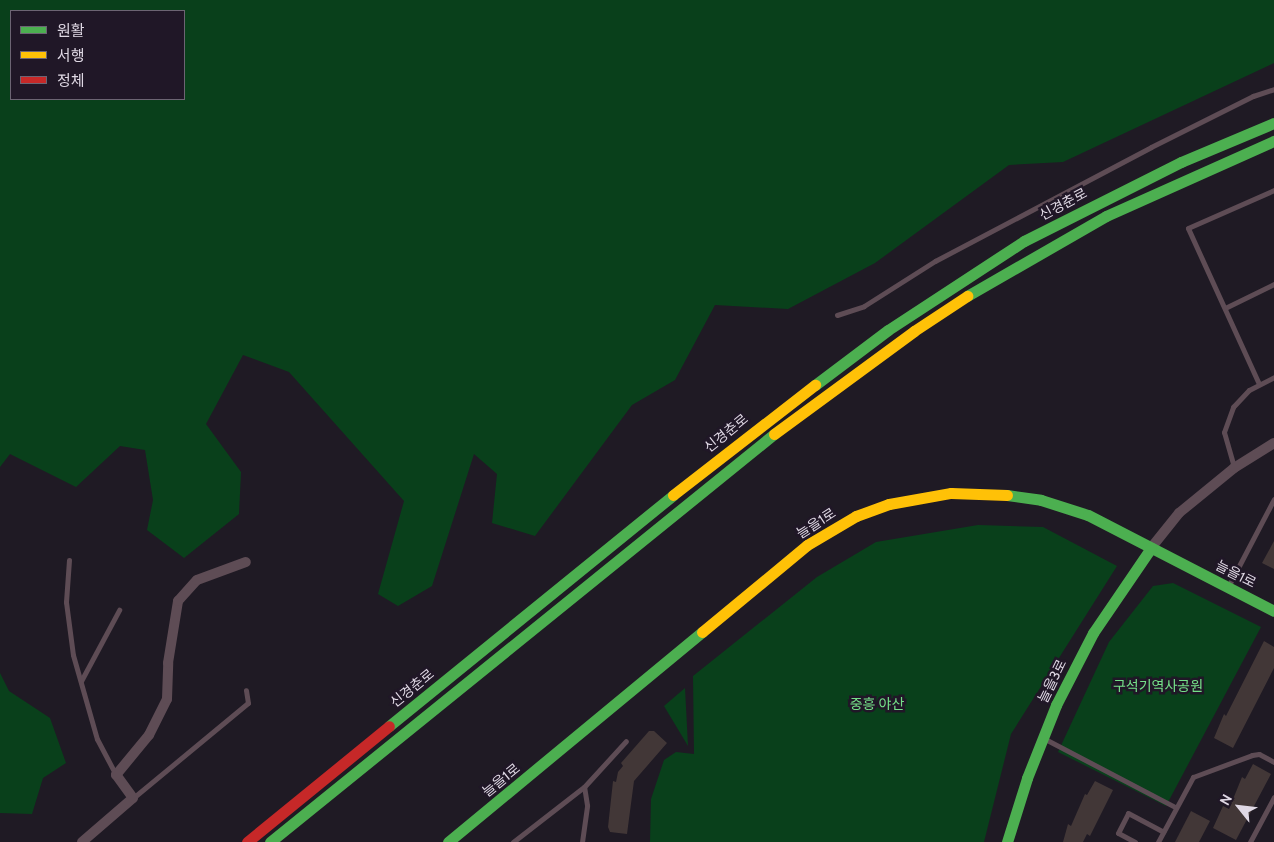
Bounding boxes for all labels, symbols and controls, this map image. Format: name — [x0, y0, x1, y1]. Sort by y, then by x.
legend — [10, 10, 185, 100]
text: 원활 — [57, 22, 85, 40]
text: 서행 — [57, 47, 85, 65]
text: 정체 — [57, 72, 85, 90]
street label: 신경춘로 — [1036, 184, 1090, 224]
street label: 신경춘로 — [701, 410, 751, 456]
street label: 늘을1로 — [793, 504, 839, 542]
street label: 늘을1로 — [1213, 557, 1259, 591]
street label: 늘을3로 — [1034, 657, 1070, 705]
street label: 신경춘로 — [387, 665, 437, 711]
park label: 구석기역사공원 — [1113, 678, 1203, 694]
park label: 중흥 야산 — [850, 696, 904, 712]
street label: 늘을1로 — [479, 760, 523, 800]
north arrow — [1214, 782, 1264, 832]
text: N — [1216, 791, 1236, 808]

